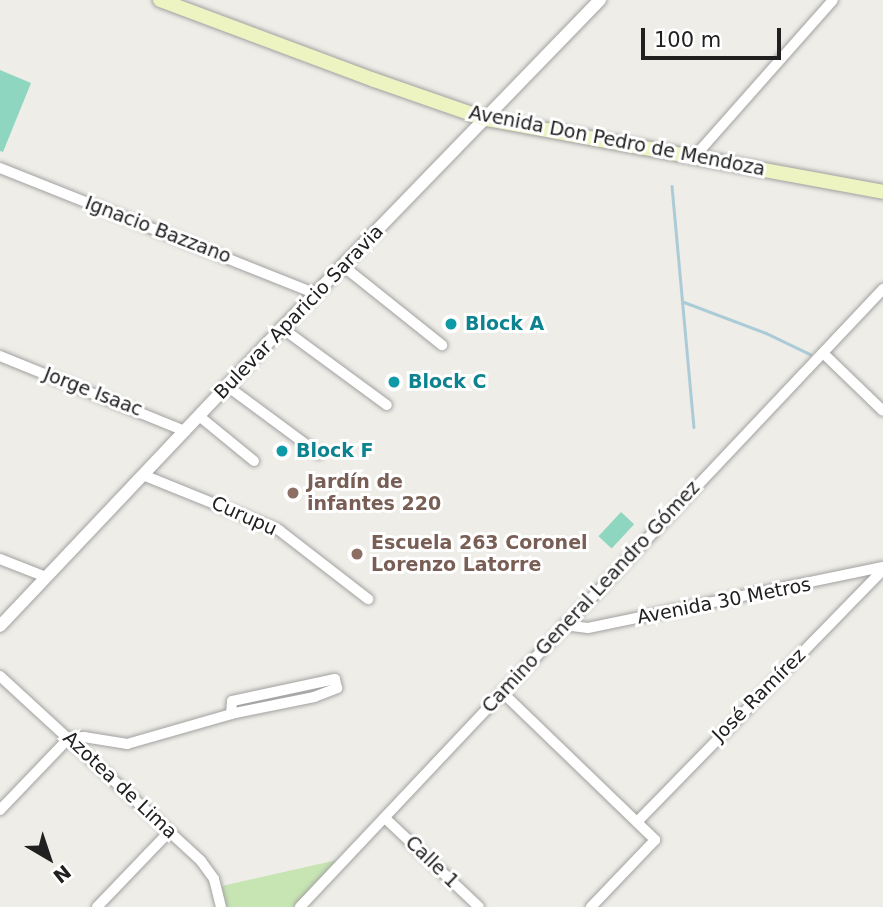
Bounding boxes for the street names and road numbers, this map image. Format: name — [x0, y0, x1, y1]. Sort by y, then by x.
street label: Avenida Don Pedro de Mendoza — [467, 101, 767, 181]
street label: Ignacio Bazzano — [82, 192, 234, 268]
street label: Bulevar Aparicio Saravia — [210, 220, 388, 404]
street label: Jorge Isaac — [40, 363, 146, 421]
street label: Camino General Leandro Gómez — [477, 476, 705, 718]
street label: Curupu — [208, 491, 280, 541]
street label: Avenida 30 Metros — [635, 573, 813, 629]
street label: José Ramírez — [708, 644, 810, 746]
street label: Azotea de Lima — [58, 726, 182, 844]
street label: Calle 1 — [401, 831, 463, 893]

